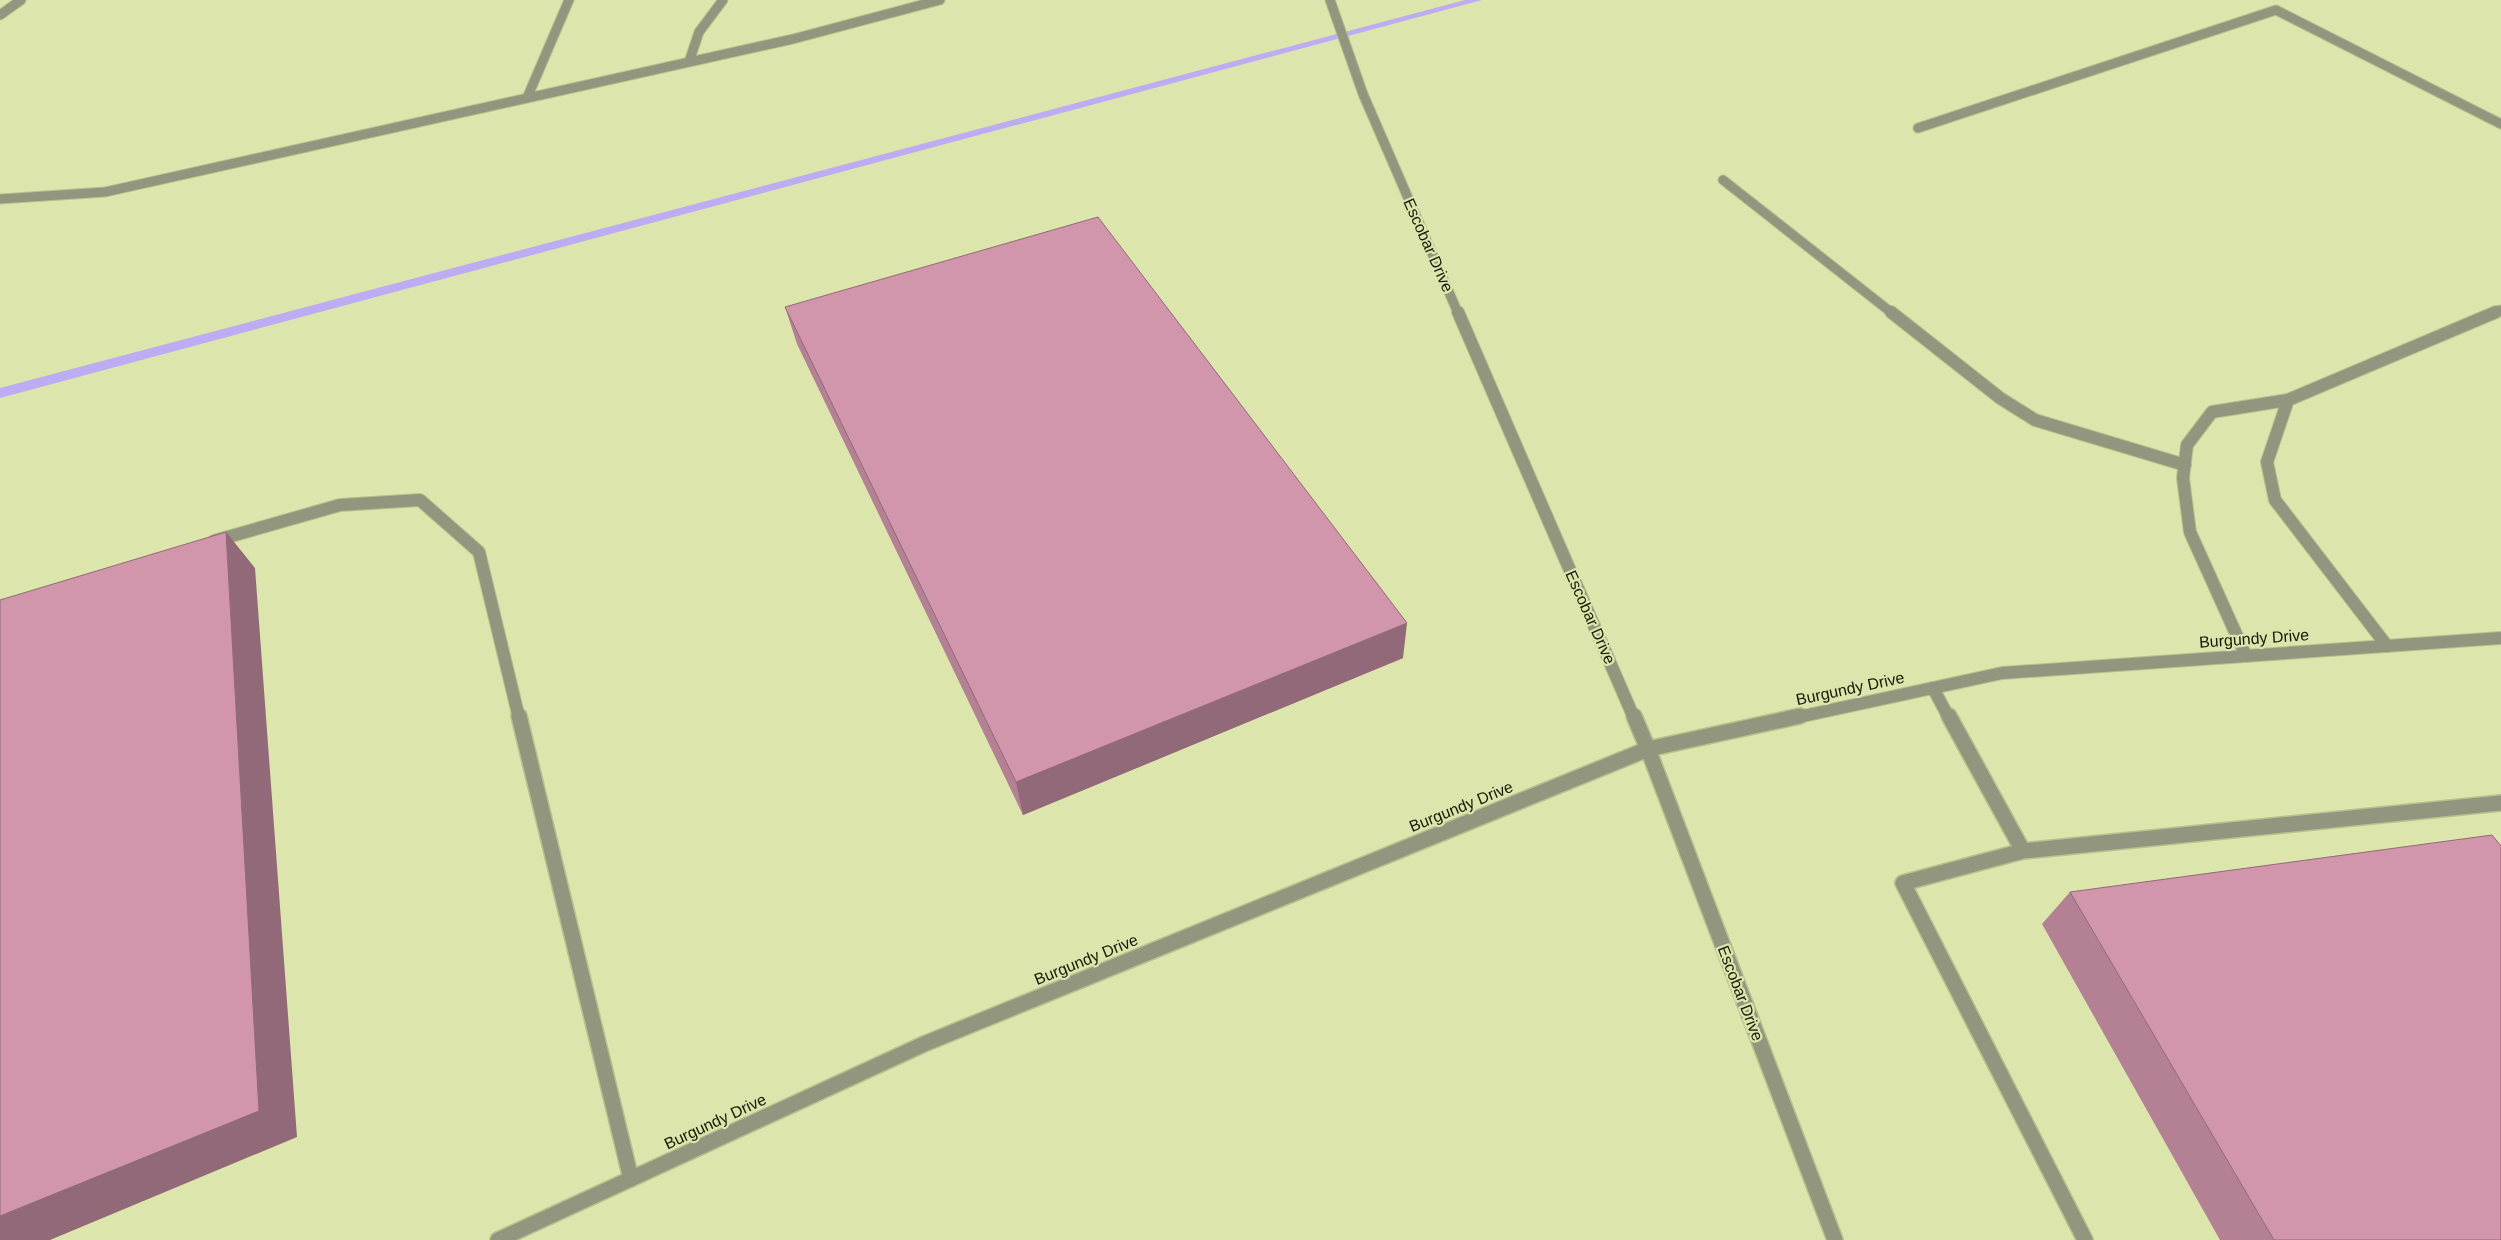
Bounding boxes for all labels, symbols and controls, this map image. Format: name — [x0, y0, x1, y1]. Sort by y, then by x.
street label: Escobar Drive — [1400, 196, 1457, 295]
street label: Escobar Drive — [1562, 568, 1619, 667]
street label: Burgundy Drive — [2198, 626, 2310, 651]
street label: Burgundy Drive — [1794, 669, 1906, 708]
street label: Burgundy Drive — [1407, 778, 1516, 835]
street label: Burgundy Drive — [1032, 931, 1141, 988]
street label: Escobar Drive — [1715, 943, 1767, 1043]
street label: Burgundy Drive — [662, 1090, 769, 1152]

